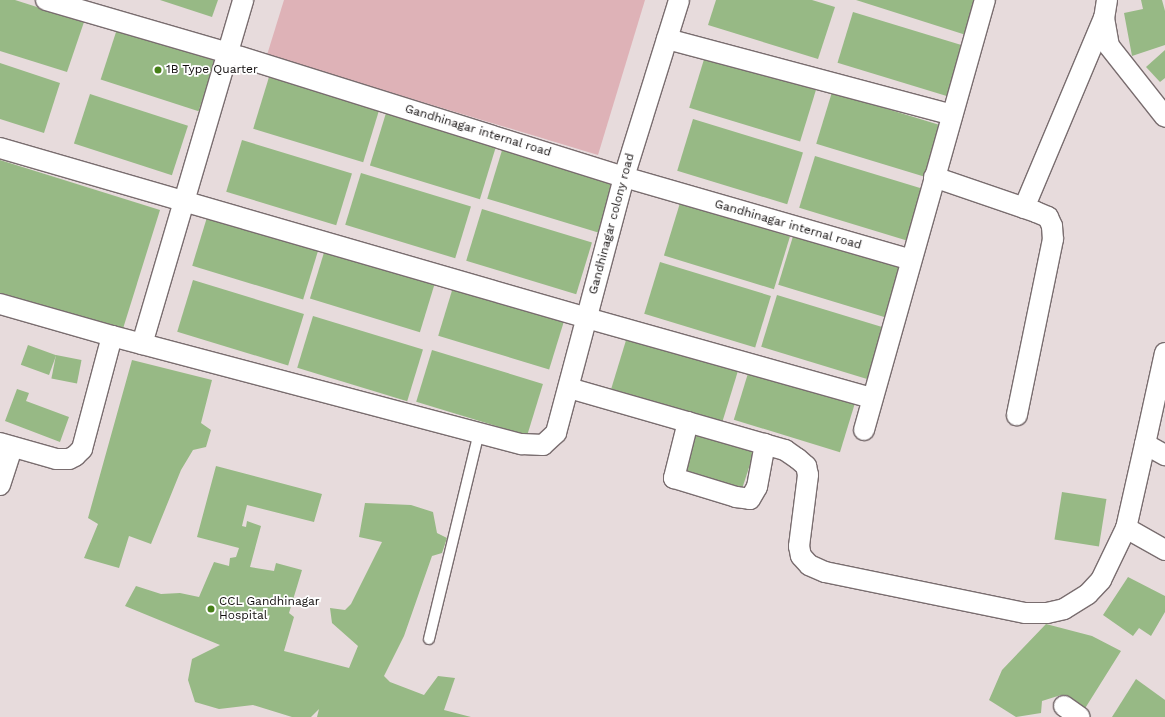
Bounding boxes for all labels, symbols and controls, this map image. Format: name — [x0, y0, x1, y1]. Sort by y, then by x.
place label: 1B Type Quarter — [166, 63, 258, 77]
marker: 1B Type Quarter — [153, 65, 163, 75]
street label: Gandhinagar internal road — [403, 102, 553, 160]
street label: Gandhinagar colony road — [586, 152, 638, 296]
street label: Gandhinagar internal road — [712, 197, 864, 253]
place label: CCL Gandhinagar Hospital — [219, 595, 320, 623]
marker: CCL Gandhinagar Hospital — [206, 604, 216, 614]

